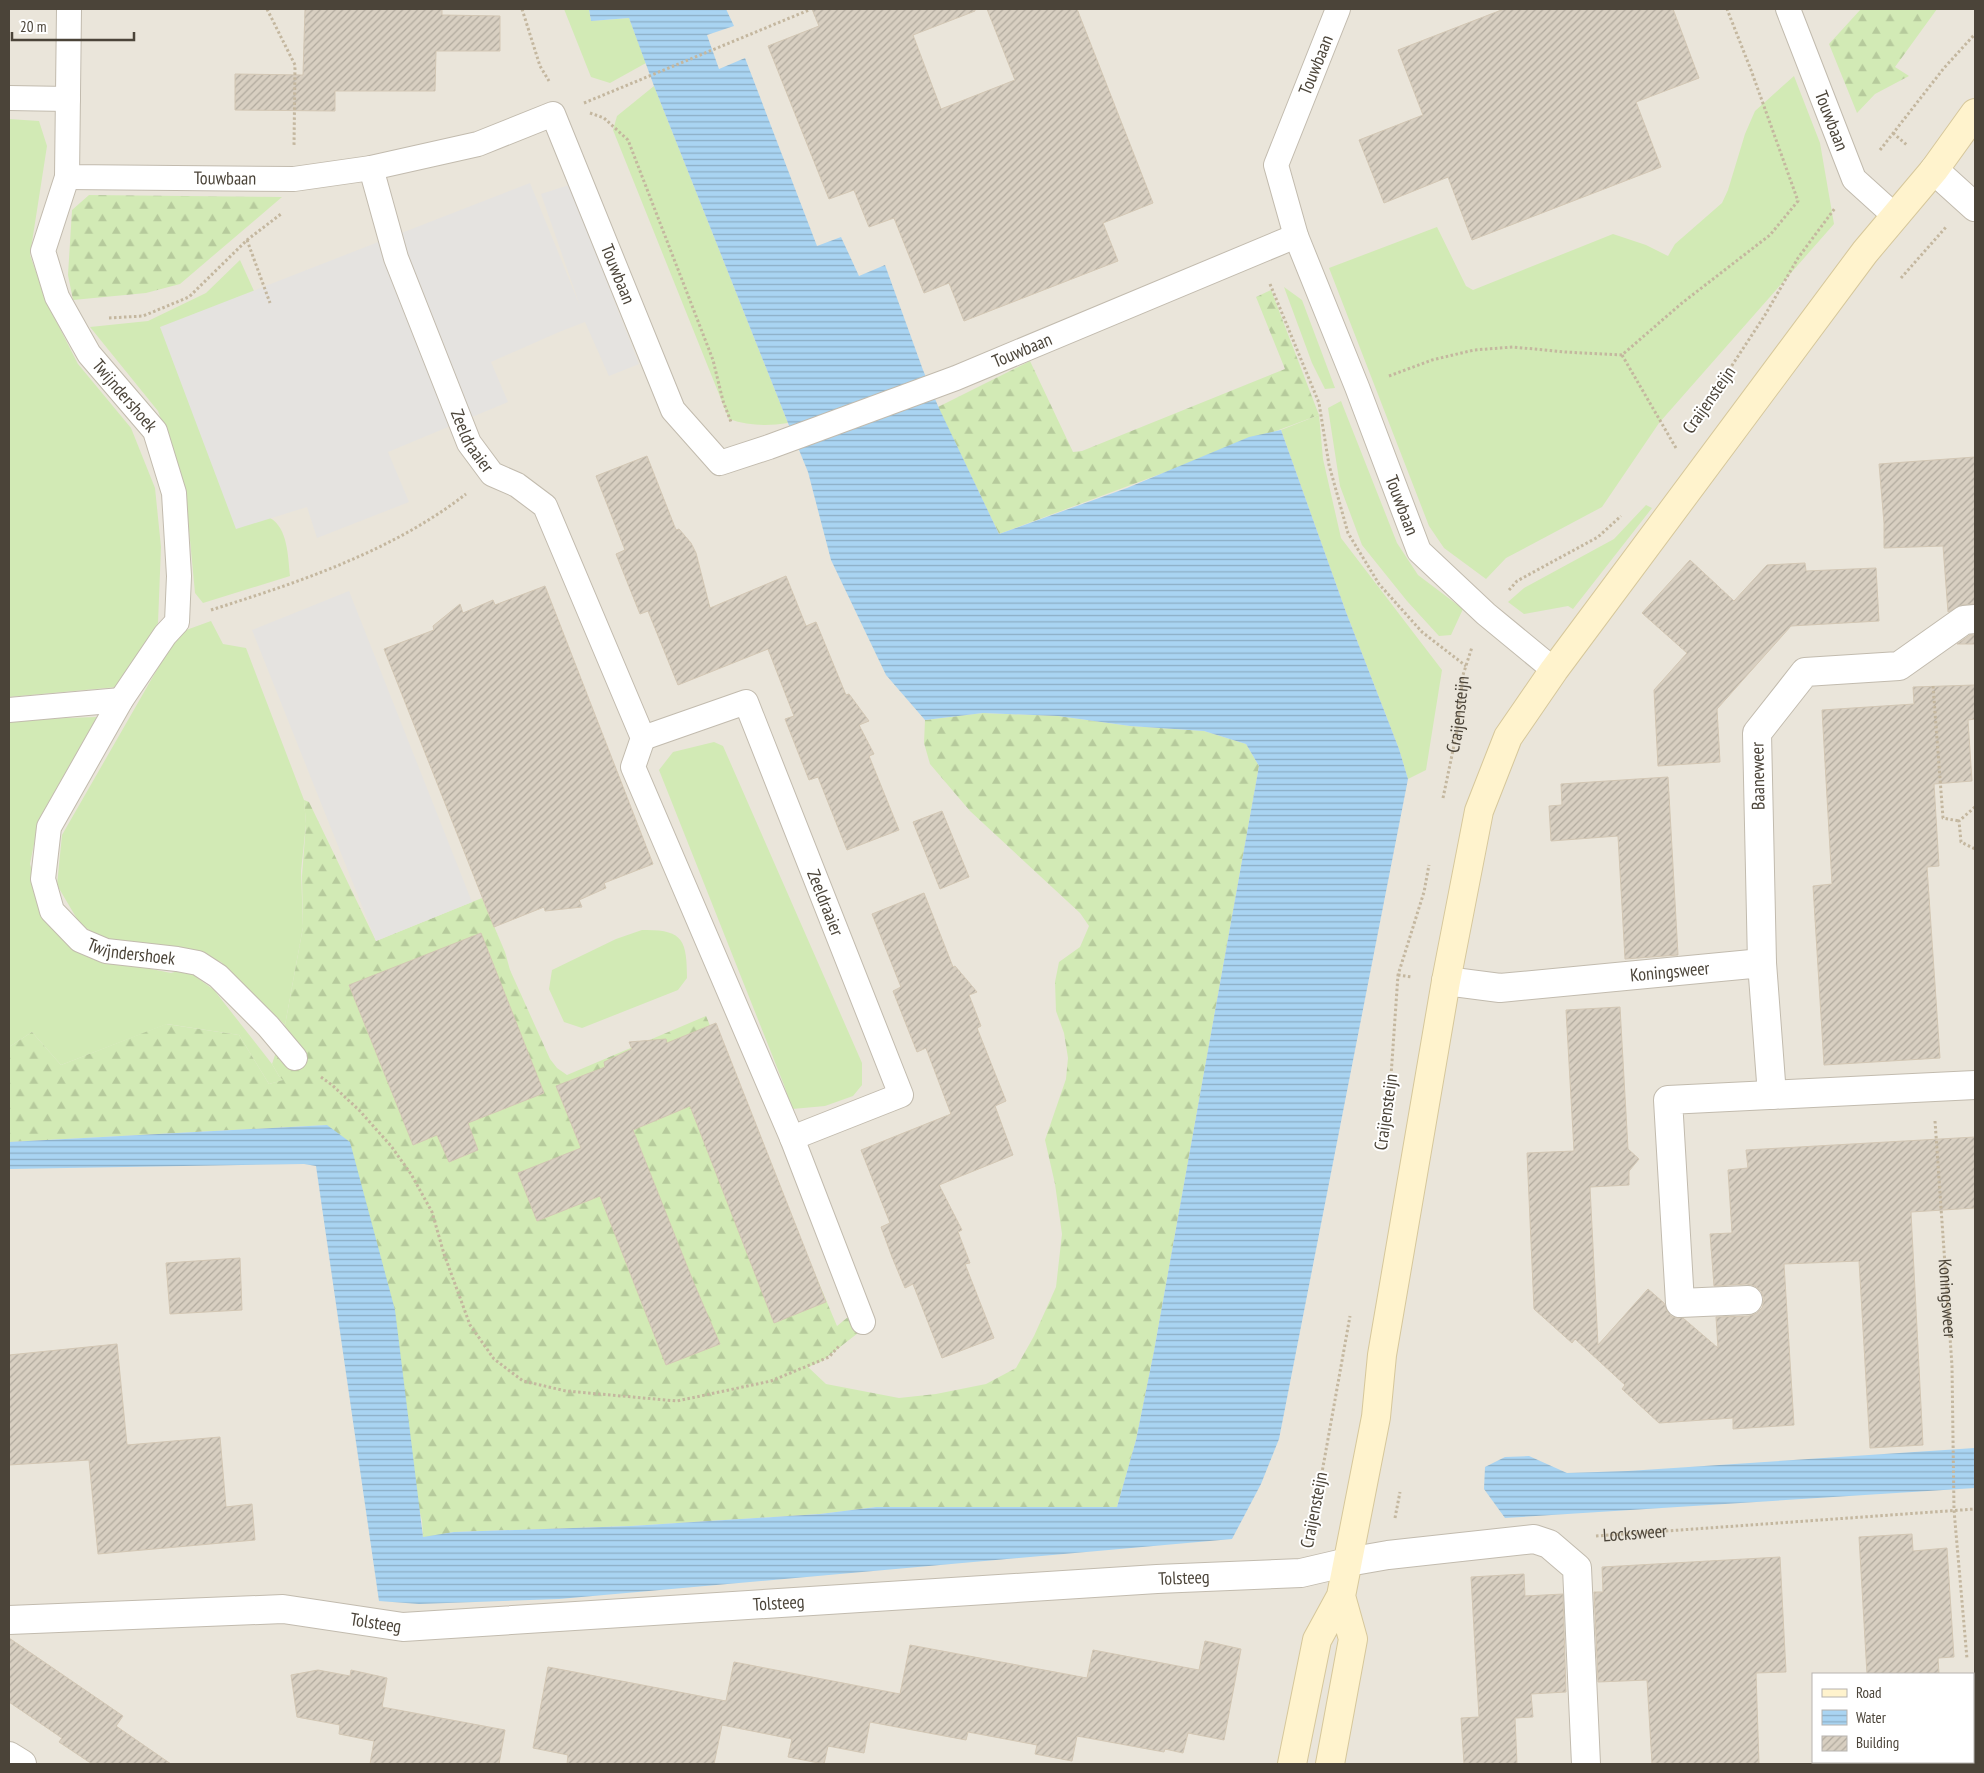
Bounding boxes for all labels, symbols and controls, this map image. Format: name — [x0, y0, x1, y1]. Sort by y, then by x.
scale bar — [12, 10, 135, 42]
text: 20 m — [20, 17, 46, 36]
street label: Touwbaan — [1293, 32, 1338, 98]
street label: Touwbaan — [1810, 87, 1854, 154]
street label: Touwbaan — [194, 166, 256, 190]
street label: Touwbaan — [596, 241, 641, 307]
street label: Touwbaan — [989, 327, 1055, 373]
street label: Twijndershoek — [87, 354, 163, 436]
street label: Craijensteijn — [1677, 361, 1740, 438]
street label: Zeeldraaier — [446, 406, 499, 477]
street label: Touwbaan — [1380, 472, 1424, 538]
street label: Craijensteijn — [1441, 675, 1474, 755]
street label: Baaneweer — [1745, 742, 1770, 810]
street label: Zeeldraaier — [802, 866, 849, 939]
street label: Twijndershoek — [84, 932, 176, 970]
street label: Koningsweer — [1629, 956, 1711, 987]
street label: Craijensteijn — [1369, 1072, 1402, 1152]
street label: Koningsweer — [1934, 1258, 1962, 1339]
street label: Craijensteijn — [1295, 1470, 1332, 1550]
street label: Locksweer — [1602, 1519, 1668, 1546]
street label: Tolsteeg — [1158, 1565, 1210, 1590]
street label: Tolsteeg — [752, 1589, 805, 1616]
street label: Tolsteeg — [349, 1607, 403, 1638]
legend — [1812, 1673, 1974, 1763]
text: Road — [1856, 1683, 1882, 1702]
text: Water — [1856, 1708, 1887, 1727]
text: Building — [1856, 1733, 1899, 1752]

